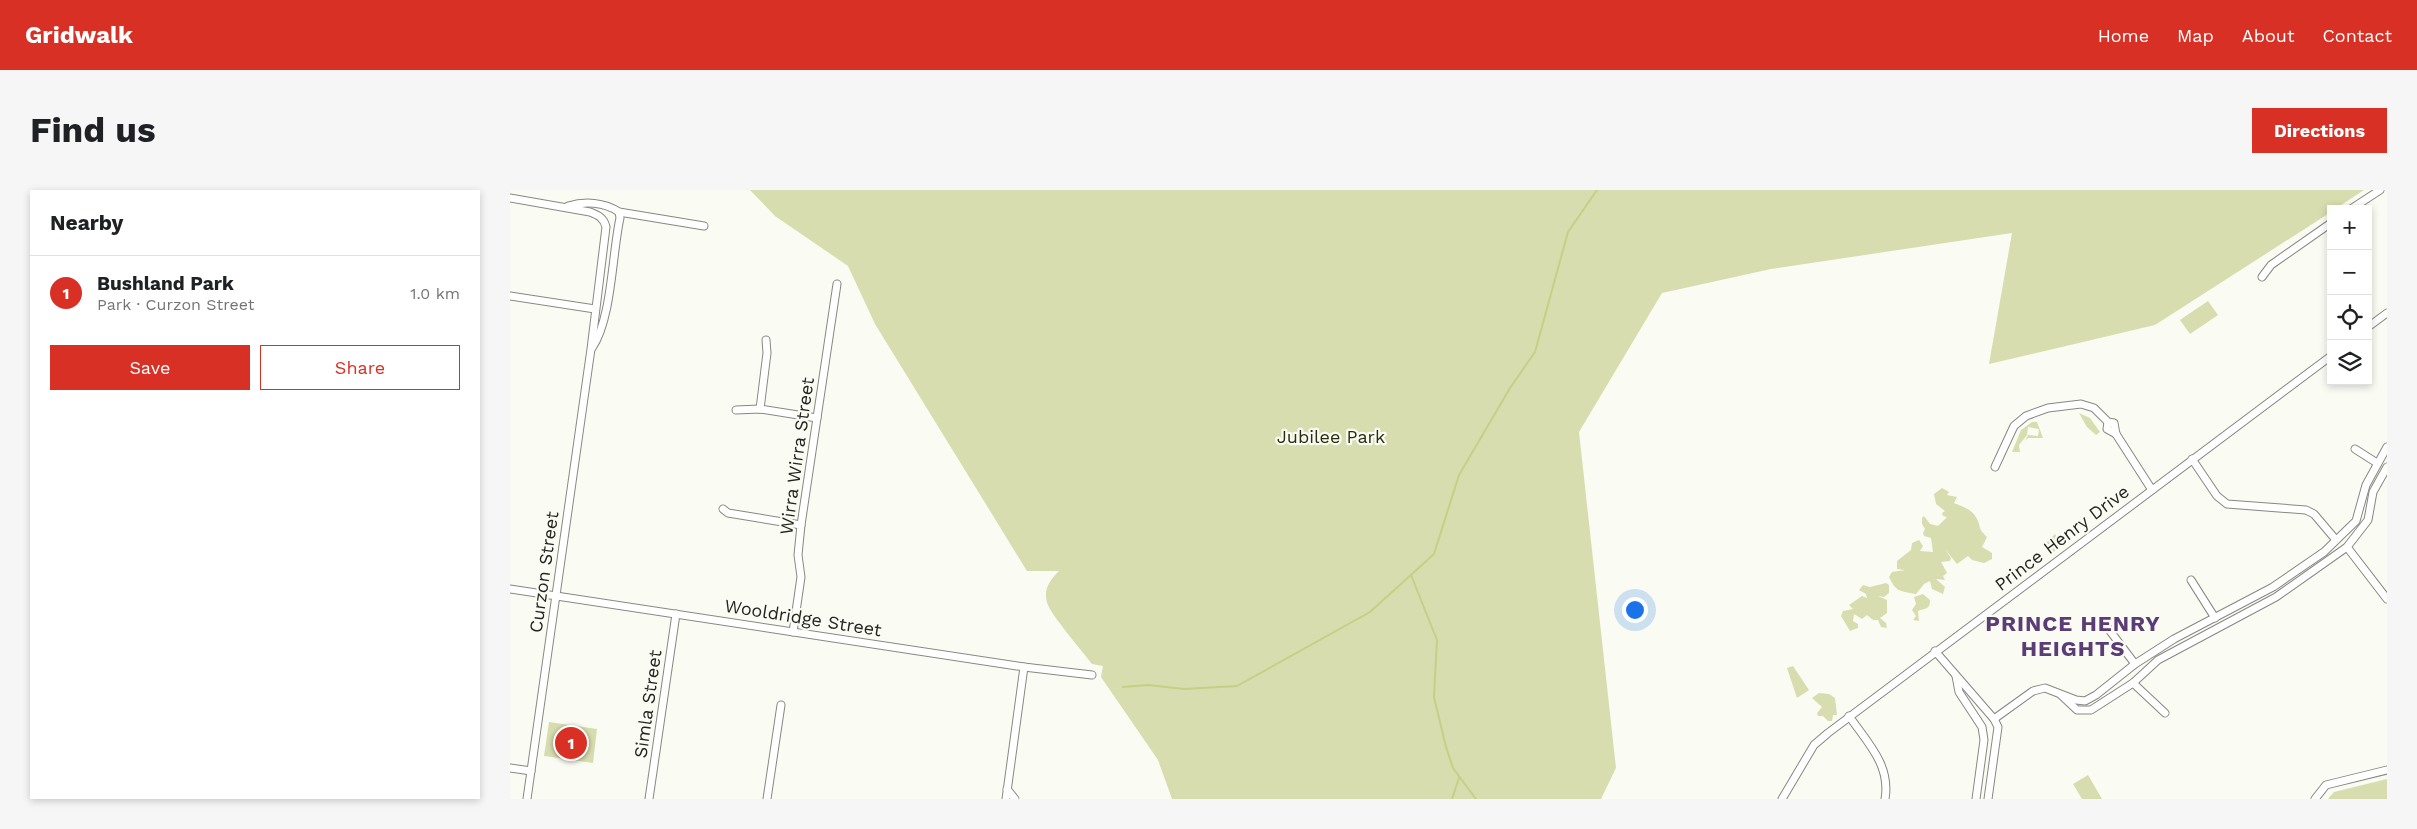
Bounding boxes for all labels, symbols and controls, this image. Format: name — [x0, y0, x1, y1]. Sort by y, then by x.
text: Gridwalk — [25, 21, 133, 49]
text: Home — [2098, 25, 2149, 46]
text: Map — [2177, 25, 2214, 46]
text: About — [2242, 25, 2294, 46]
text: Contact — [2322, 25, 2392, 46]
button: Directions — [2252, 108, 2387, 153]
text: Find us — [30, 109, 156, 151]
map controls — [2327, 205, 2372, 385]
button: + — [2327, 205, 2372, 250]
text: Nearby — [50, 210, 123, 235]
button: − — [2327, 250, 2372, 295]
text: Bushland Park — [97, 272, 234, 295]
text: 1 — [63, 284, 69, 303]
text: 1.0 km — [410, 284, 460, 303]
text: Park · Curzon Street — [97, 295, 255, 314]
button: locate — [2327, 295, 2372, 340]
button: layers — [2327, 340, 2372, 385]
button: Save — [50, 345, 250, 390]
button: Share — [260, 345, 460, 390]
street label: Wirra Wirra Street — [775, 375, 818, 536]
park label: Jubilee Park — [1277, 426, 1385, 447]
street label: Prince Henry Drive — [1990, 480, 2133, 595]
street label: Curzon Street — [525, 509, 562, 634]
street label: Wooldridge Street — [723, 595, 884, 640]
your location — [1622, 597, 1648, 623]
district label: PRINCE HENRY HEIGHTS — [1985, 611, 2161, 661]
street label: Simla Street — [630, 648, 666, 759]
pin: 1 — [555, 724, 587, 762]

